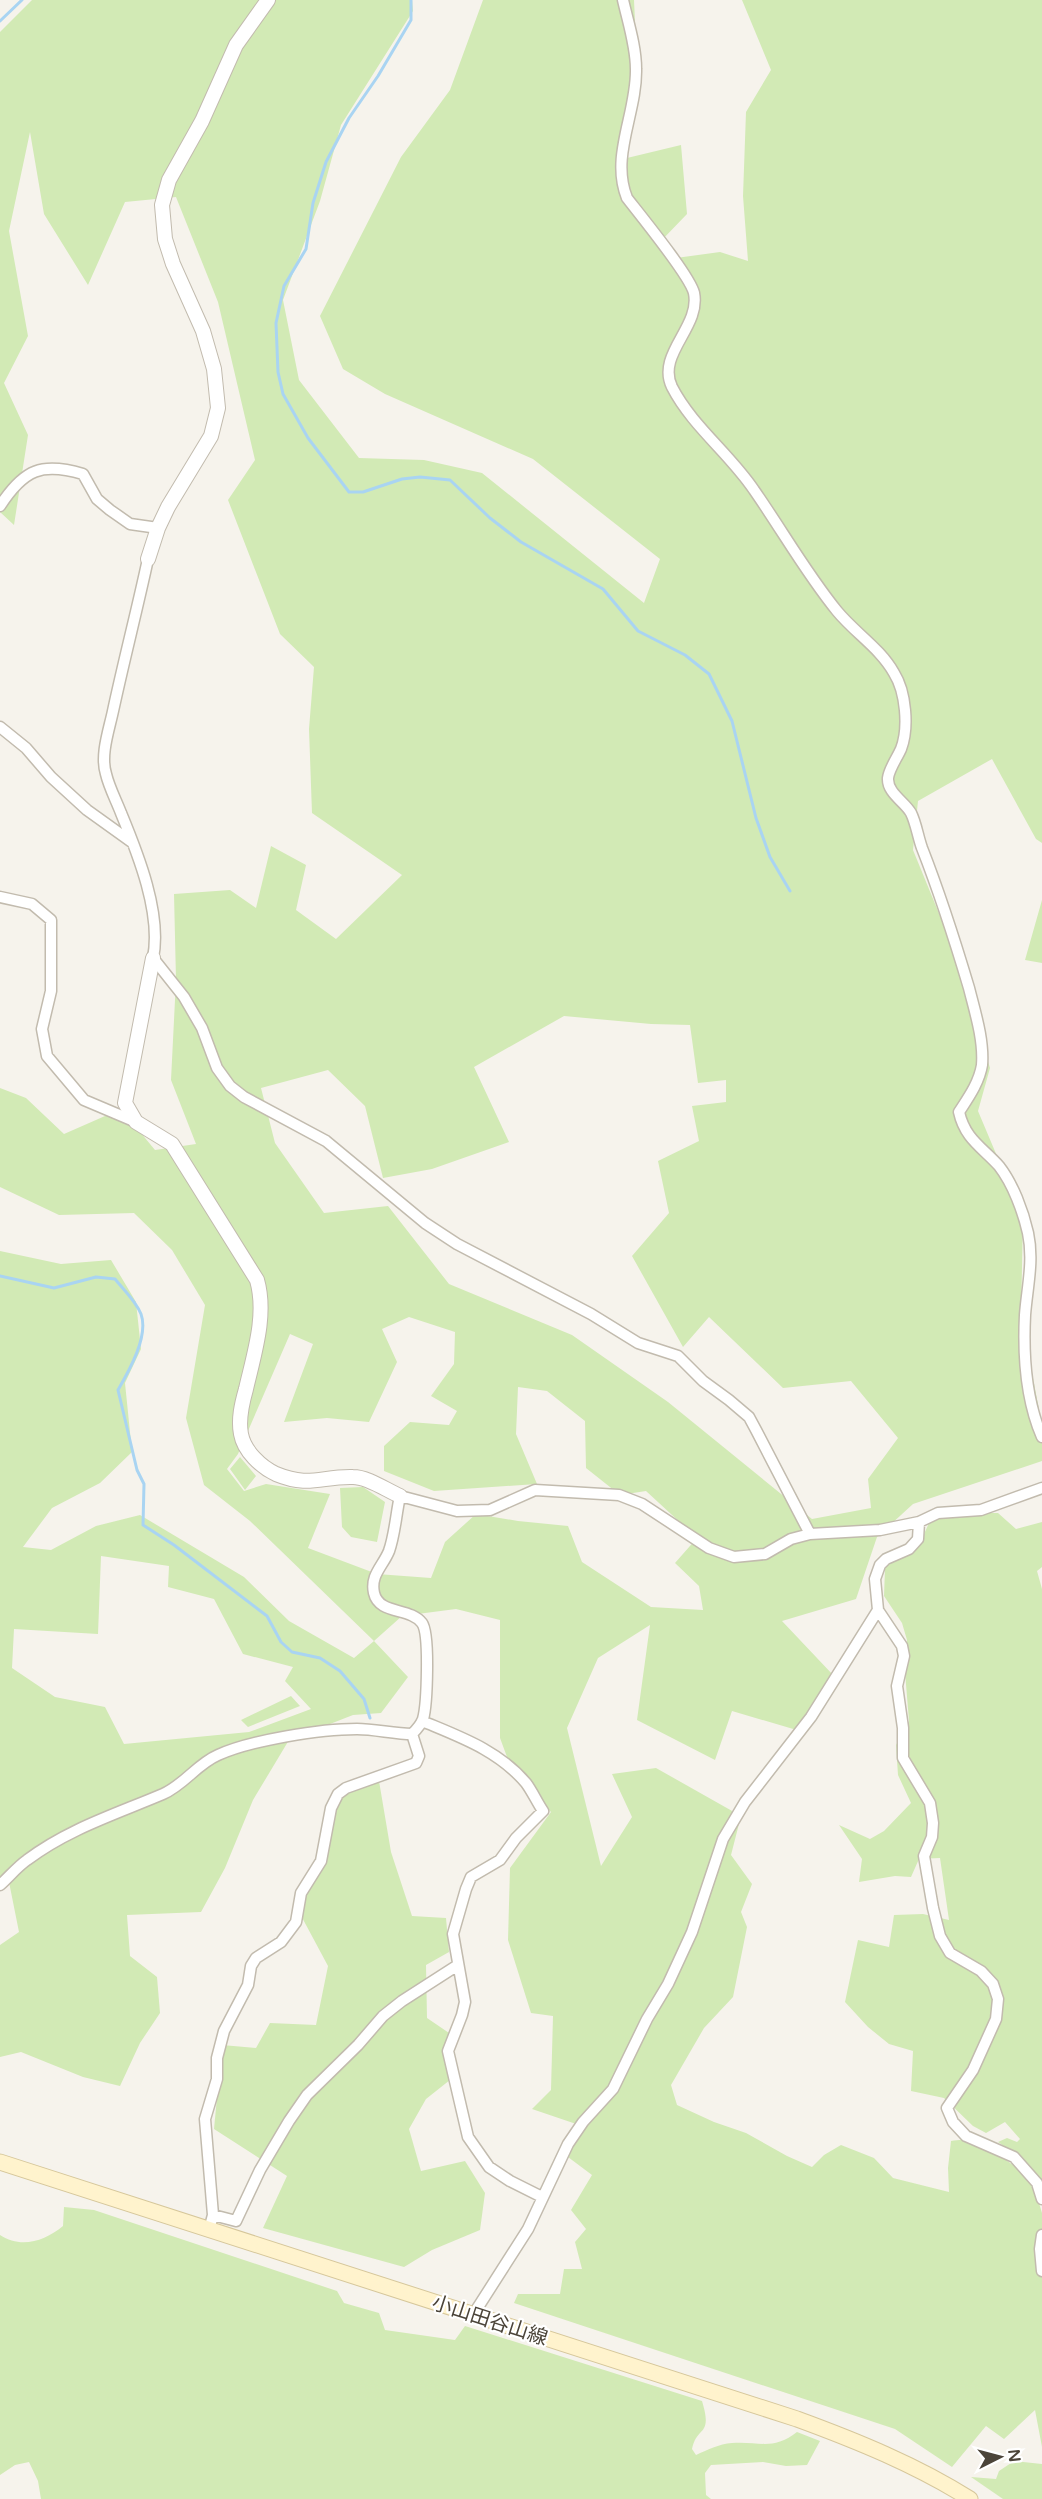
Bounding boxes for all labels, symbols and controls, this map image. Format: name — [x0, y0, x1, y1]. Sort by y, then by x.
street label: 小山田谷山線 — [429, 2291, 550, 2351]
north arrow — [970, 2427, 1030, 2487]
text: N — [1003, 2448, 1025, 2463]

